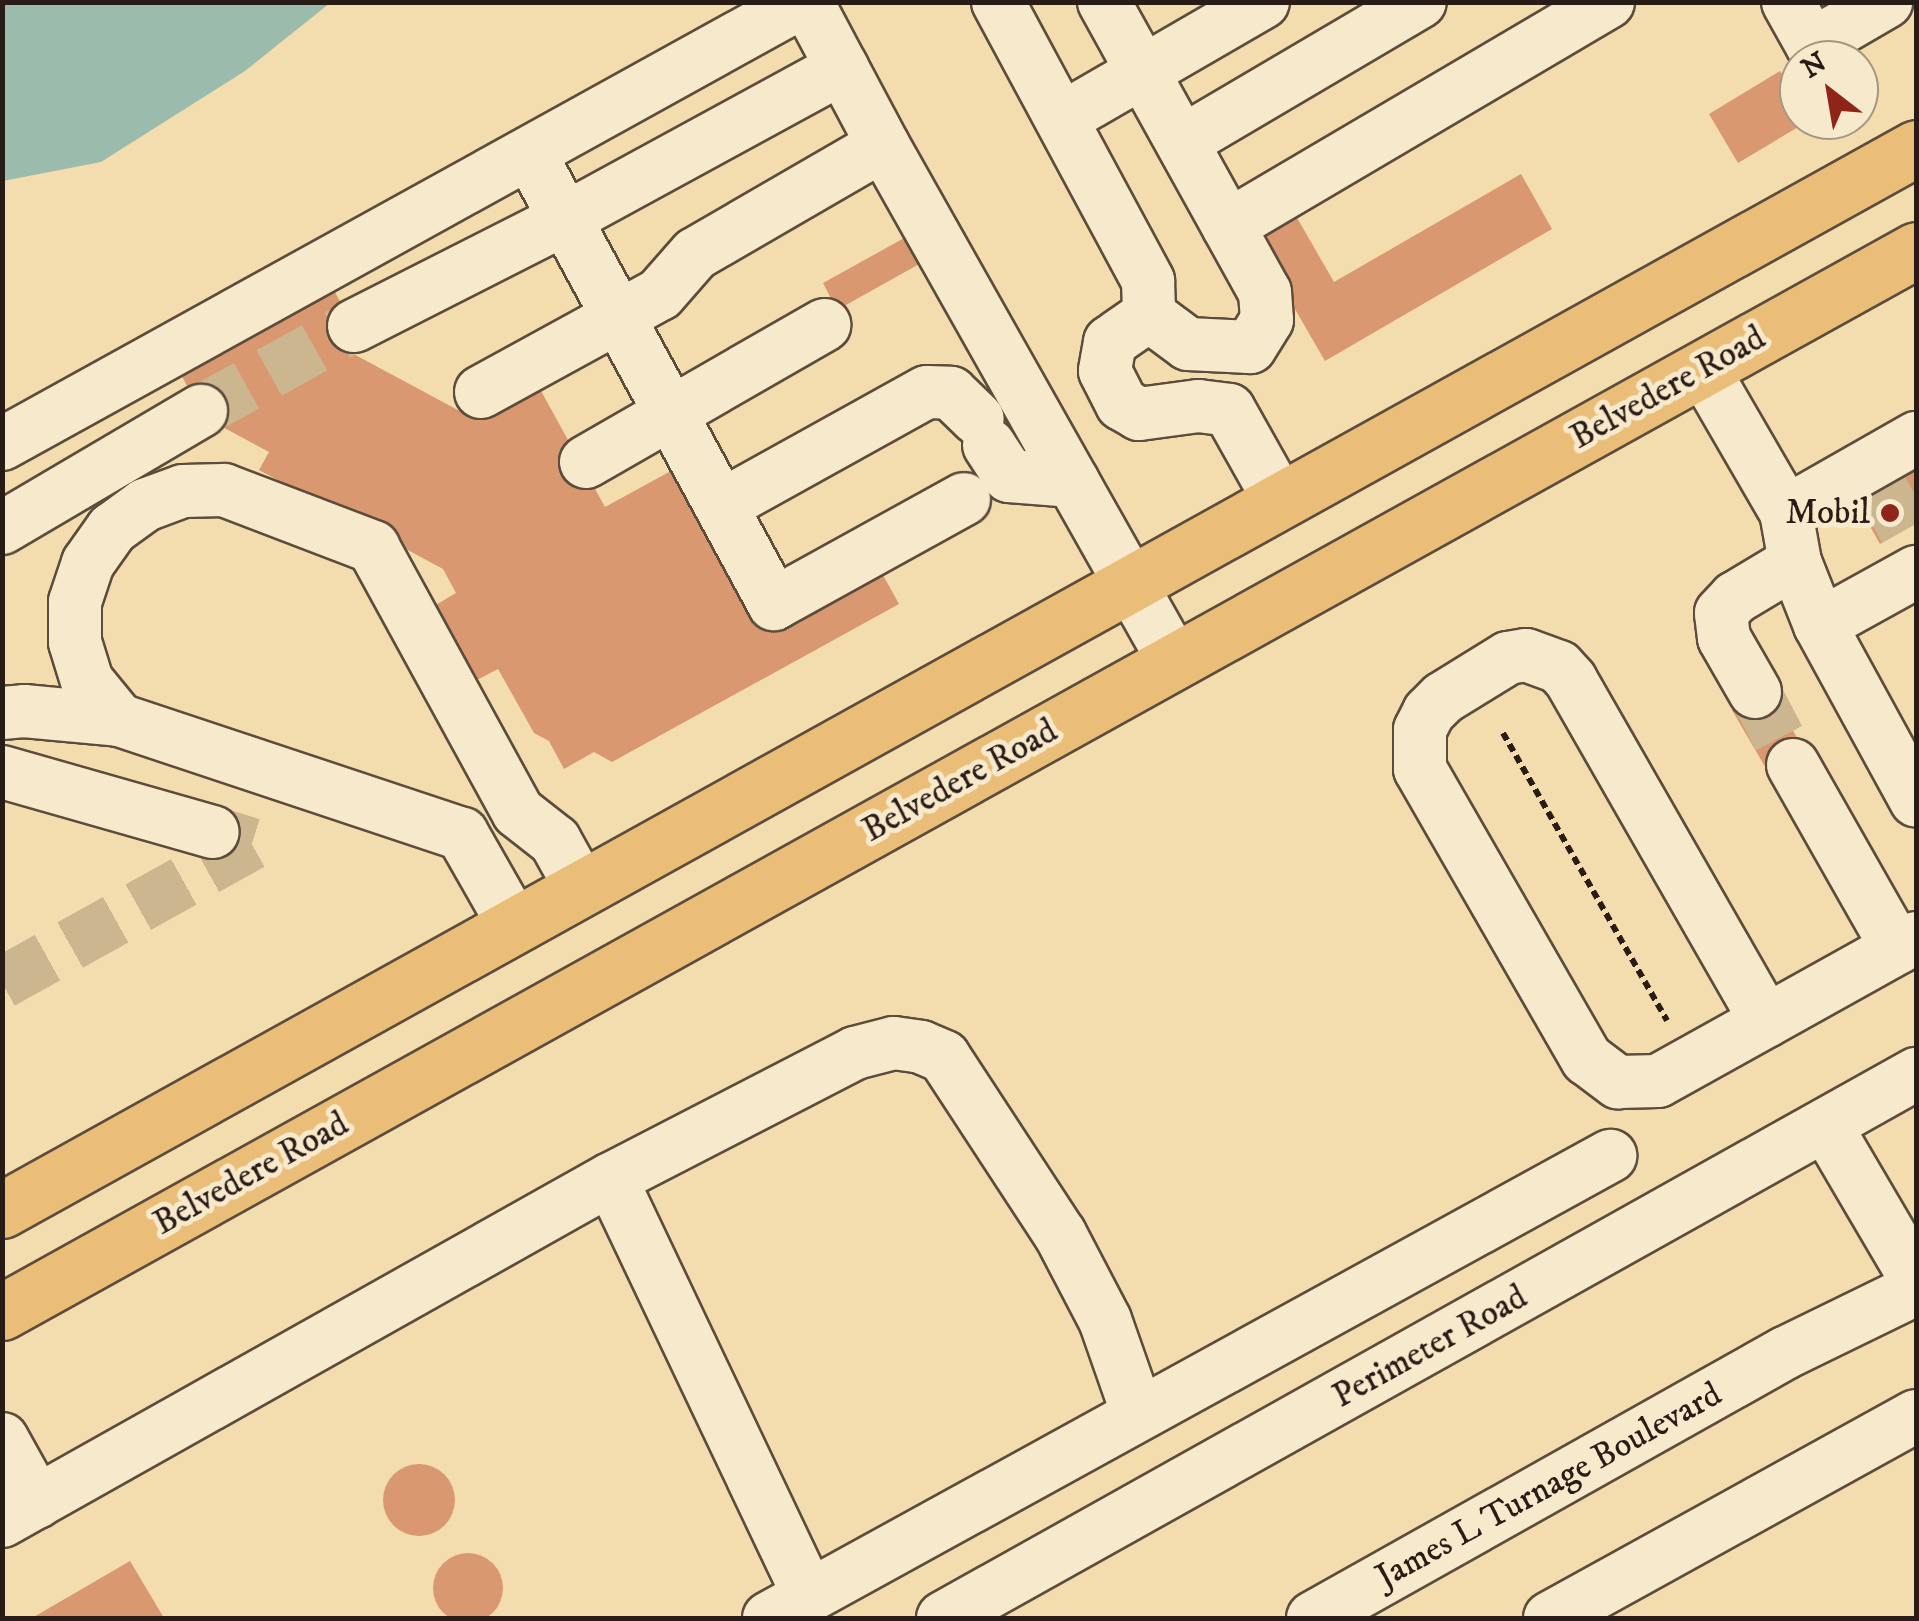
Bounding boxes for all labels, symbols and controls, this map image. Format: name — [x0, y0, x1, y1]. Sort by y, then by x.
north arrow — [1779, 40, 1879, 140]
text: N — [1795, 45, 1833, 86]
street label: Belvedere Road — [1563, 317, 1773, 459]
place label: Mobil — [1786, 492, 1870, 534]
marker: Mobil — [1879, 502, 1901, 524]
street label: Belvedere Road — [855, 710, 1065, 852]
street label: Belvedere Road — [146, 1103, 356, 1245]
street label: Perimeter Road — [1325, 1276, 1535, 1418]
street label: James L Turnage Boulevard — [1369, 1373, 1729, 1599]

